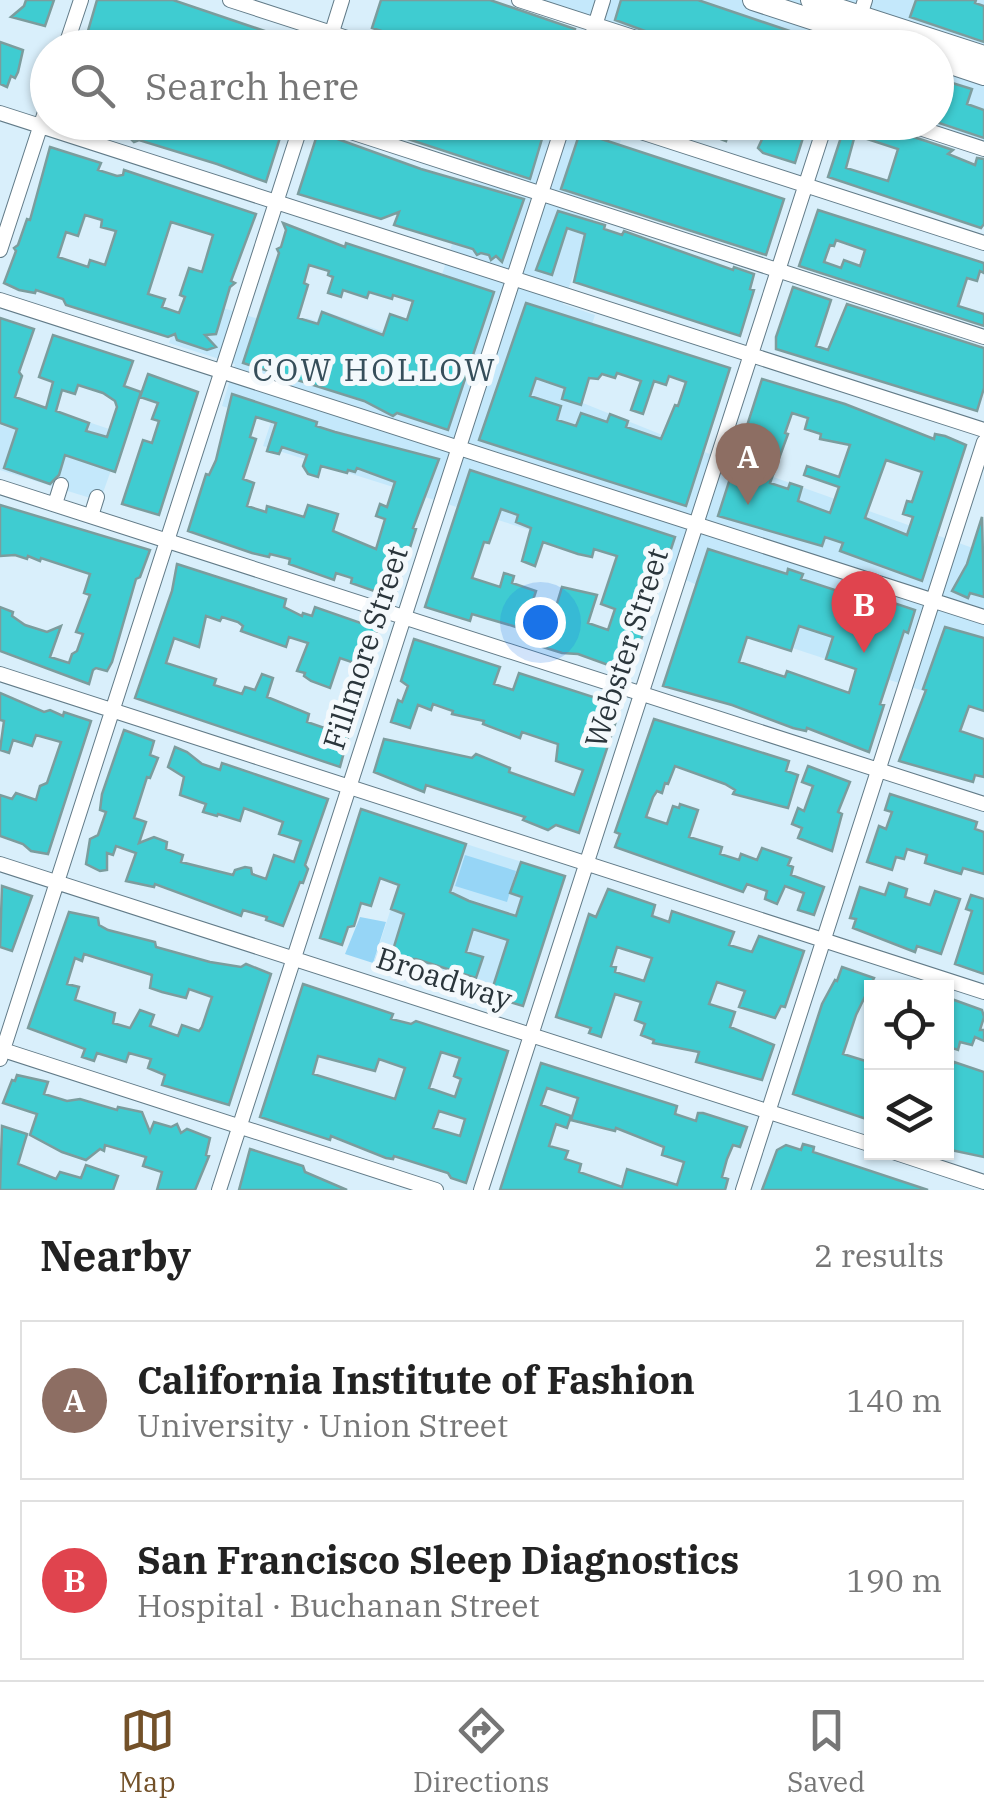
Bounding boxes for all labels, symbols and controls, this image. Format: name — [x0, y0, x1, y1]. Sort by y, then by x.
search box — [30, 30, 954, 140]
icon: search — [65, 58, 120, 113]
text: Search here — [145, 61, 359, 110]
district label: COW HOLLOW — [252, 348, 498, 390]
pin: A — [716, 422, 780, 505]
street label: Fillmore Street — [313, 541, 416, 754]
street label: Webster Street — [575, 543, 676, 752]
pin: B — [832, 570, 896, 653]
your location — [515, 597, 566, 648]
street label: Broadway — [372, 937, 517, 1018]
map controls — [864, 980, 954, 1160]
button: locate — [864, 980, 954, 1070]
button: layers — [864, 1070, 954, 1160]
text: Nearby — [40, 1228, 191, 1283]
text: 2 results — [814, 1234, 944, 1276]
text: California Institute of Fashion — [137, 1355, 695, 1404]
text: A — [63, 1379, 86, 1421]
text: 140 m — [846, 1379, 942, 1421]
text: University · Union Street — [137, 1404, 508, 1446]
text: San Francisco Sleep Diagnostics — [137, 1535, 739, 1584]
text: B — [63, 1559, 86, 1601]
text: 190 m — [846, 1559, 942, 1601]
text: Hospital · Buchanan Street — [137, 1584, 540, 1626]
tab: Map — [119, 1703, 176, 1800]
tab: Directions — [413, 1703, 550, 1800]
tab: Saved — [787, 1703, 865, 1800]

